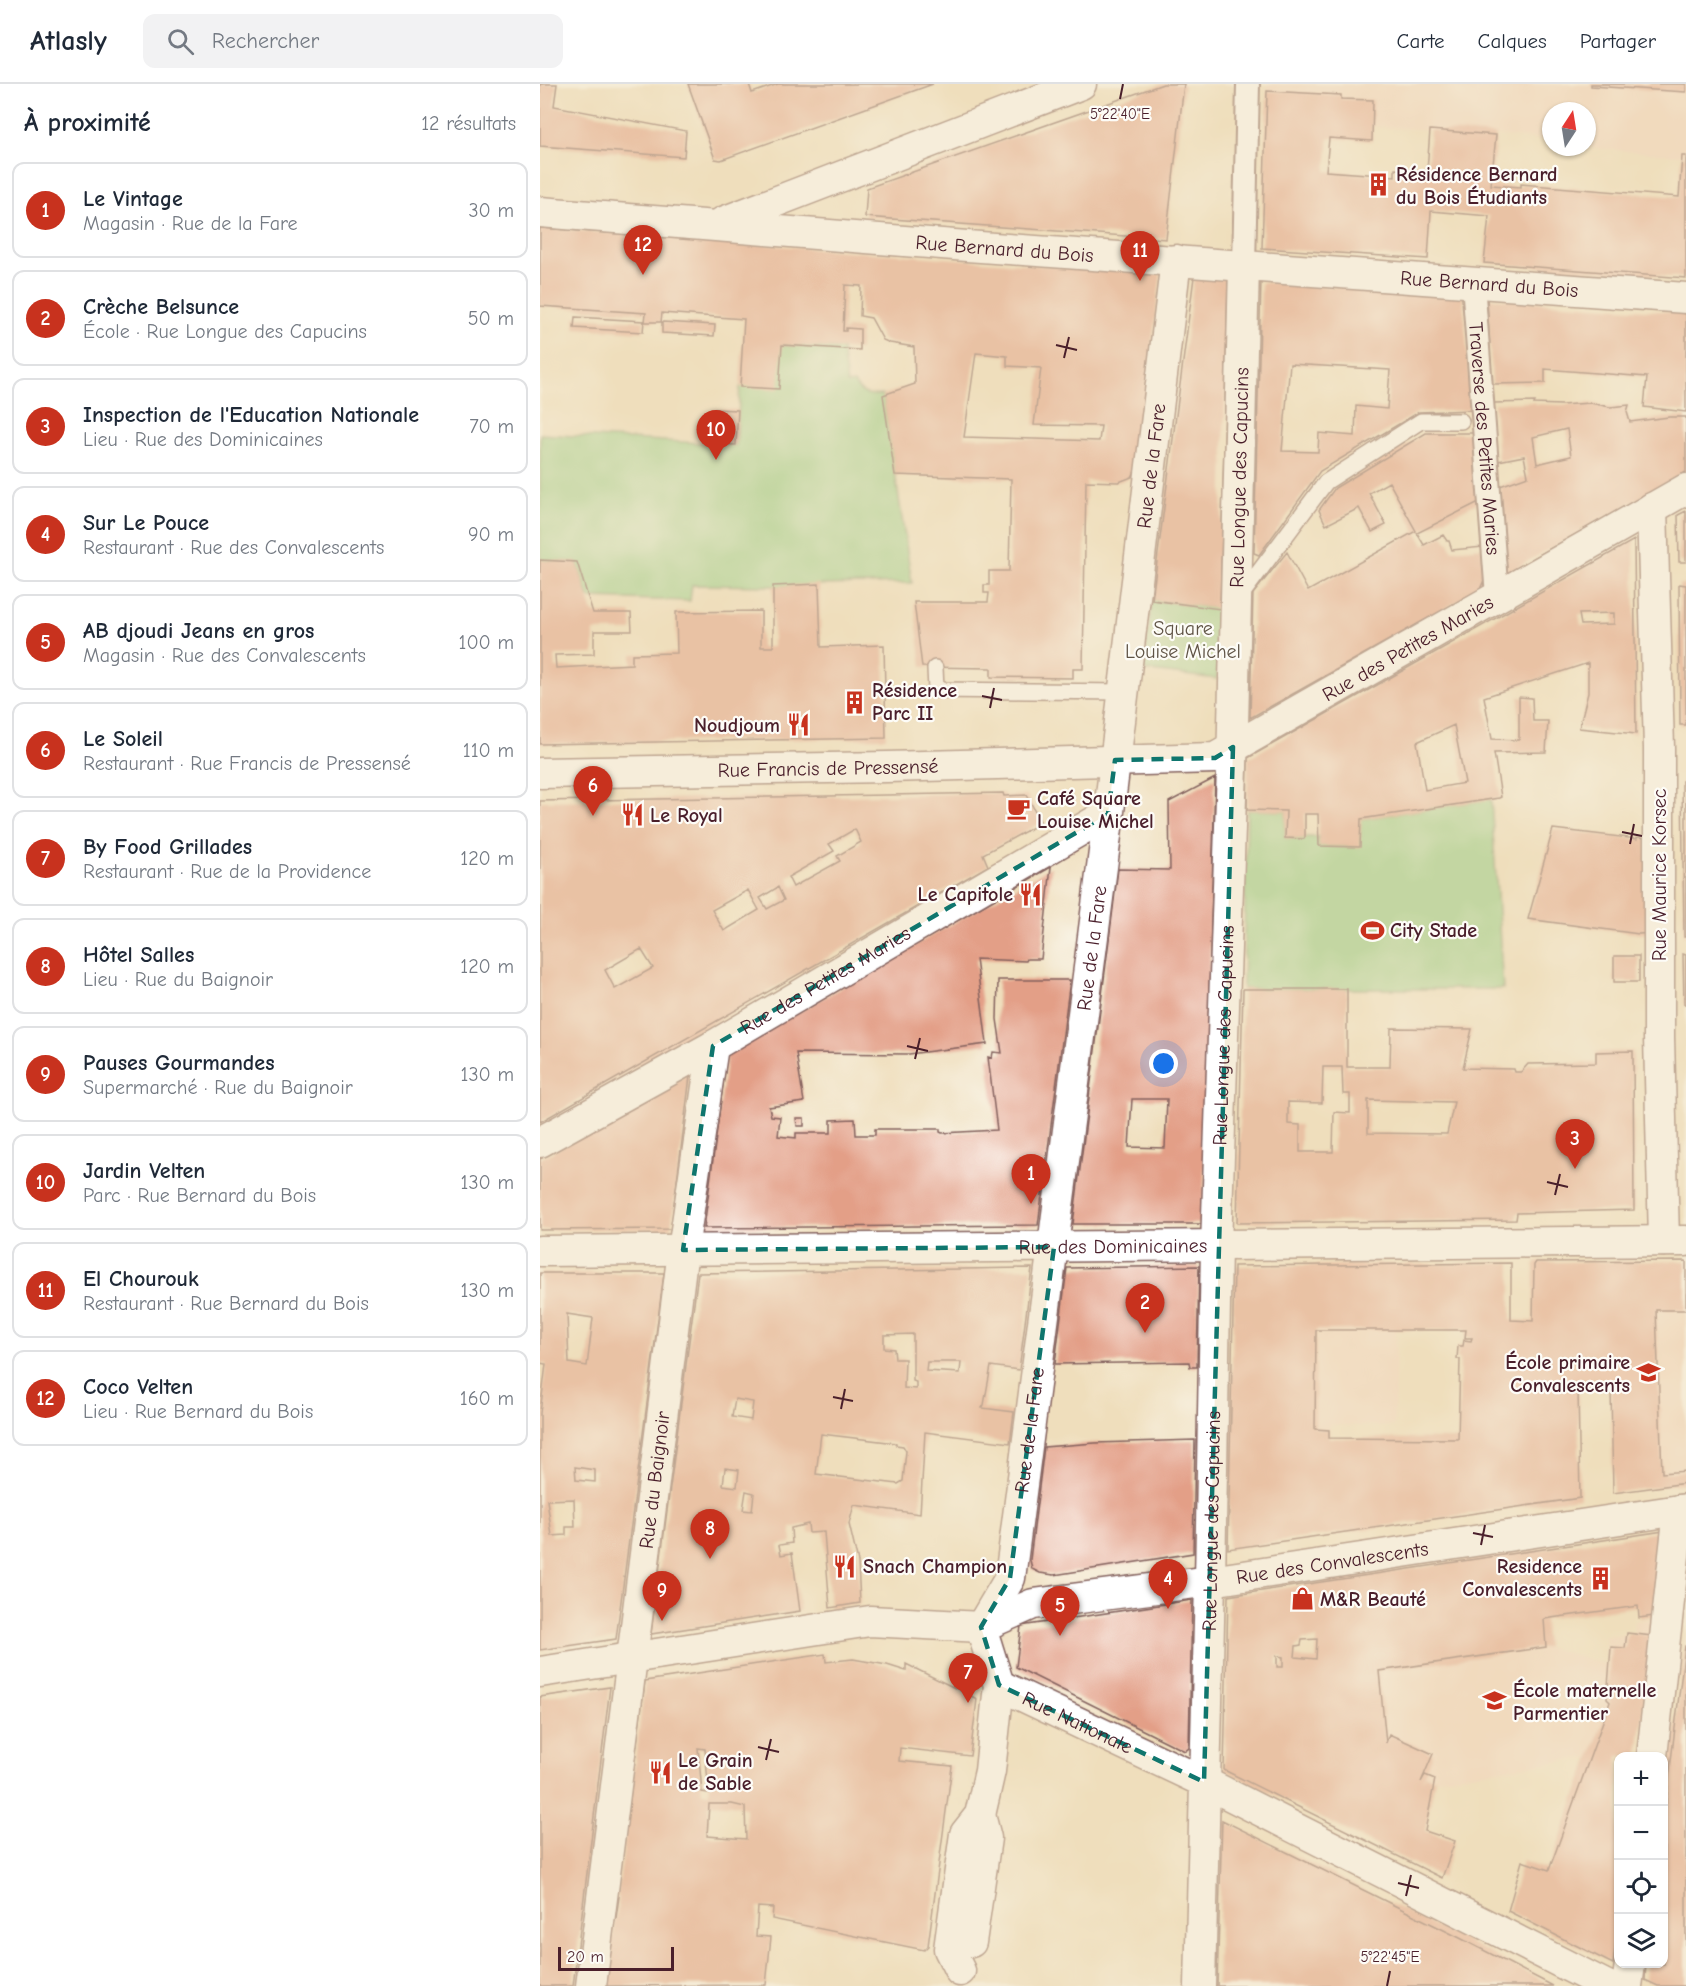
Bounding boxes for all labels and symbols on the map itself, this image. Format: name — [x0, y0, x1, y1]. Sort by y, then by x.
north arrow — [1542, 102, 1596, 156]
text: 5°22'40"E — [1090, 105, 1150, 123]
place label: Résidence Bernard du Bois Étudiants — [1396, 163, 1557, 209]
building icon: Résidence Bernard du Bois Étudiants — [1365, 172, 1391, 198]
pin: 12 — [624, 226, 662, 275]
street label: Rue Bernard du Bois — [915, 230, 1094, 267]
pin: 11 — [1120, 232, 1160, 281]
street label: Rue Bernard du Bois — [1399, 266, 1579, 302]
street label: Traverse des Petites Maries — [1465, 321, 1505, 556]
street label: Rue Longue des Capucins — [1225, 367, 1253, 588]
street label: Rue de la Fare — [1132, 402, 1170, 530]
pin: 10 — [696, 410, 735, 460]
street label: Rue des Petites Maries — [1318, 590, 1497, 706]
park label: Square Louise Michel — [1125, 617, 1241, 663]
place label: Résidence Parc II — [872, 679, 957, 725]
building icon: Résidence Parc II — [841, 689, 867, 715]
restaurant icon: Noudjoum — [785, 712, 811, 738]
place label: Noudjoum — [694, 714, 780, 737]
street label: Rue Francis de Pressensé — [717, 754, 939, 781]
pin: 6 — [574, 766, 612, 816]
place label: Café Square Louise Michel — [1037, 787, 1154, 833]
street label: Rue Maurice Korsec — [1648, 788, 1671, 961]
cafe icon: Café Square Louise Michel — [1006, 796, 1032, 822]
restaurant icon: Le Royal — [619, 802, 645, 828]
place label: Le Royal — [650, 804, 723, 827]
restaurant icon: Le Capitole — [1018, 881, 1044, 907]
place label: Le Capitole — [917, 883, 1013, 906]
street label: Rue de la Fare — [1072, 884, 1111, 1012]
sports icon: City Stade — [1359, 917, 1385, 943]
place label: City Stade — [1390, 919, 1477, 942]
street label: Rue des Petites Maries — [736, 921, 914, 1039]
street label: Rue Longue des Capucins — [1208, 925, 1238, 1146]
your location — [1149, 1049, 1178, 1078]
pin: 3 — [1556, 1120, 1594, 1169]
pin: 1 — [1012, 1154, 1050, 1204]
street label: Rue des Dominicaines — [1019, 1234, 1207, 1258]
pin: 2 — [1126, 1284, 1164, 1333]
place label: École primaire Convalescents — [1505, 1350, 1630, 1397]
school or university icon: École primaire Convalescents — [1635, 1360, 1661, 1386]
street label: Rue de la Fare — [1010, 1366, 1049, 1494]
street label: Rue du Baignoir — [634, 1410, 674, 1550]
street label: Rue Longue des Capucins — [1197, 1411, 1225, 1632]
pin: 8 — [690, 1510, 730, 1559]
street label: Rue des Convalescents — [1234, 1537, 1430, 1588]
restaurant icon: Snach Champion — [832, 1553, 858, 1579]
place label: Snach Champion — [863, 1555, 1007, 1578]
place label: Residence Convalescents — [1462, 1555, 1582, 1601]
pin: 4 — [1148, 1560, 1188, 1609]
building icon: Residence Convalescents — [1587, 1565, 1613, 1591]
pin: 9 — [642, 1572, 682, 1621]
pin: 5 — [1040, 1586, 1080, 1636]
shop icon: M&R Beauté — [1289, 1586, 1315, 1612]
place label: M&R Beauté — [1320, 1588, 1426, 1611]
pin: 7 — [948, 1654, 988, 1703]
place label: École maternelle Parmentier — [1513, 1678, 1656, 1725]
street label: Rue Nationale — [1019, 1686, 1136, 1758]
school or university icon: École maternelle Parmentier — [1482, 1688, 1508, 1714]
place label: Le Grain de Sable — [678, 1749, 753, 1795]
restaurant icon: Le Grain de Sable — [647, 1759, 673, 1785]
scale bar — [558, 1944, 674, 1972]
text: 5°22'45"E — [1360, 1948, 1420, 1966]

